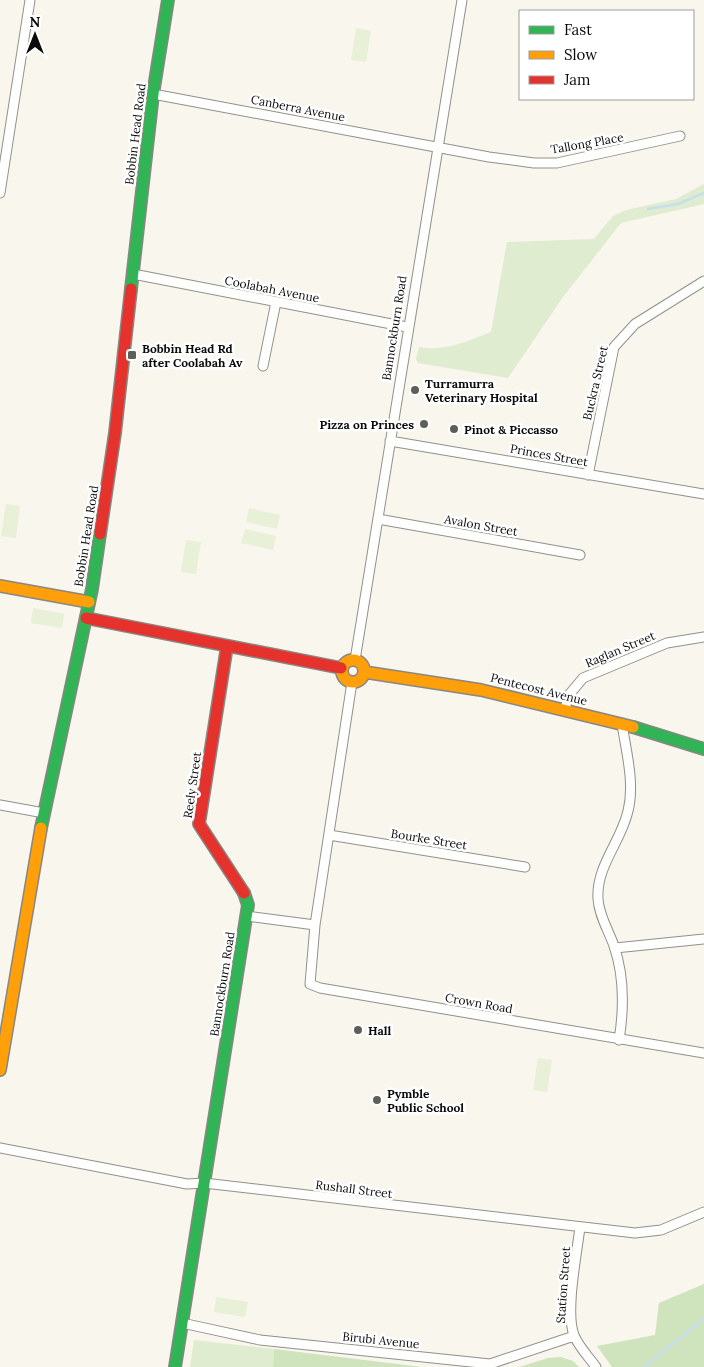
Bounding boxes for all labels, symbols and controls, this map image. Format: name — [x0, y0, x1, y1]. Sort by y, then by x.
north arrow — [10, 10, 60, 60]
legend — [519, 10, 694, 100]
text: N — [30, 13, 41, 31]
text: Fast — [564, 20, 592, 39]
text: Slow — [564, 45, 597, 64]
text: Jam — [563, 70, 591, 89]
street label: Bobbin Head Road — [121, 82, 149, 186]
street label: Canberra Avenue — [250, 92, 347, 125]
street label: Tallong Place — [549, 129, 625, 157]
street label: Coolabah Avenue — [223, 272, 321, 306]
street label: Bannockburn Road — [378, 275, 410, 381]
place label: Bobbin Head Rd after Coolabah Av — [142, 341, 243, 370]
street label: Buckra Street — [579, 344, 611, 422]
marker: Bobbin Head Rd after Coolabah Av — [126, 349, 138, 361]
place label: Turramurra Veterinary Hospital — [425, 376, 538, 405]
marker: Turramurra Veterinary Hospital — [409, 384, 421, 396]
place label: Pizza on Princes — [320, 417, 414, 432]
marker: Pizza on Princes — [418, 418, 430, 430]
place label: Pinot & Piccasso — [464, 422, 558, 437]
marker: Pinot & Piccasso — [448, 423, 460, 435]
street label: Princes Street — [509, 441, 589, 469]
street label: Bobbin Head Road — [71, 484, 101, 588]
street label: Avalon Street — [442, 511, 519, 539]
street label: Raglan Street — [583, 627, 658, 670]
street label: Pentecost Avenue — [489, 670, 589, 708]
street label: Reely Street — [180, 750, 204, 819]
street label: Bourke Street — [390, 826, 468, 852]
street label: Bannockburn Road — [206, 931, 238, 1037]
street label: Crown Road — [444, 990, 514, 1016]
place label: Hall — [368, 1023, 392, 1038]
marker: Hall — [352, 1024, 364, 1036]
place label: Pymble Public School — [387, 1086, 464, 1115]
marker: Pymble Public School — [371, 1094, 383, 1106]
street label: Rushall Street — [315, 1177, 394, 1201]
street label: Station Street — [553, 1246, 573, 1324]
street label: Birubi Avenue — [342, 1328, 421, 1352]

